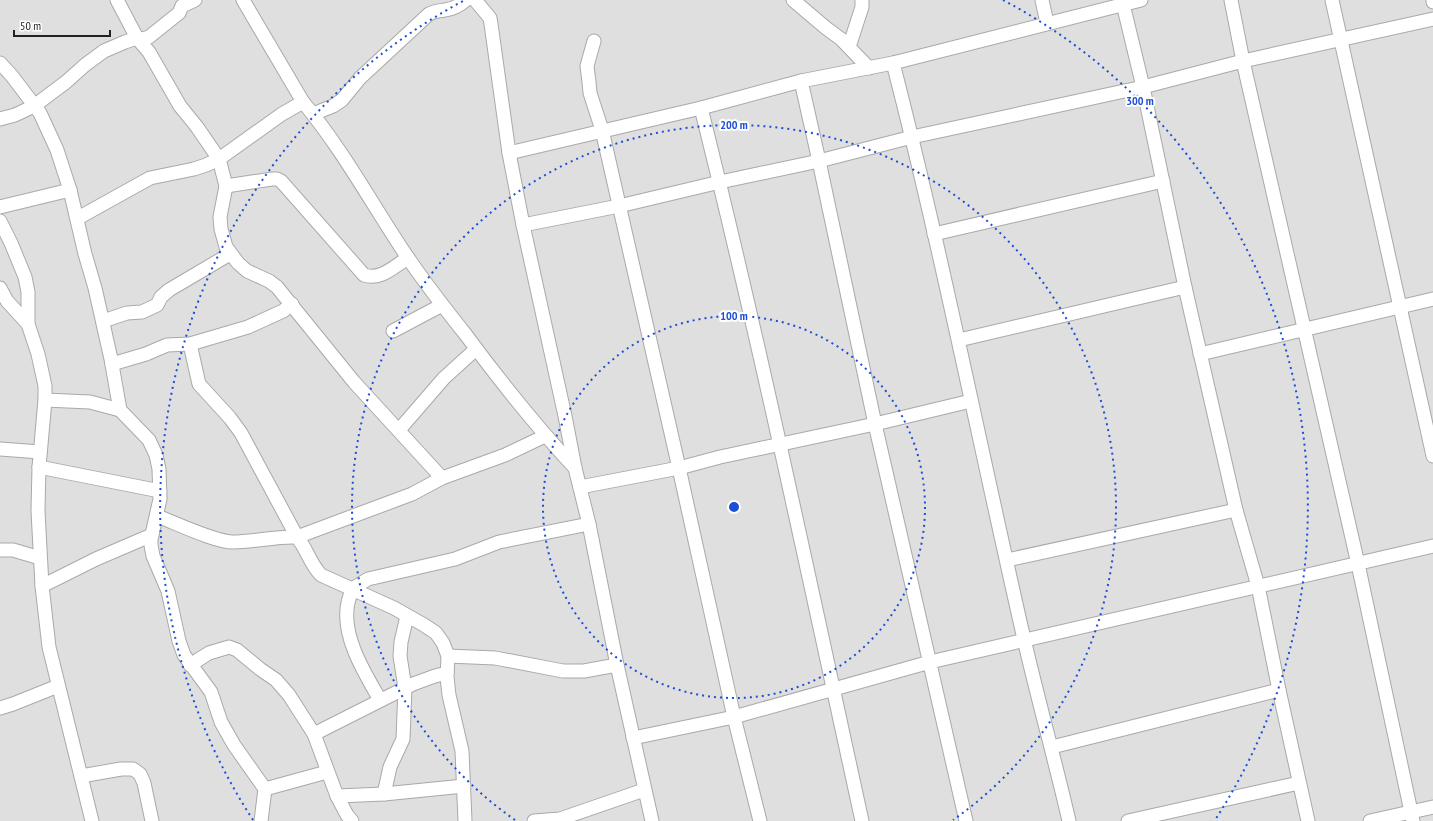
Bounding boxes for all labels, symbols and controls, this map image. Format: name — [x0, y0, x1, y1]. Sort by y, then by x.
scale bar — [14, 12, 110, 38]
text: 50 m — [20, 18, 41, 33]
text: 300 m — [1126, 93, 1154, 108]
text: 200 m — [720, 117, 748, 132]
text: 100 m — [720, 308, 748, 323]
centre of rings — [727, 500, 741, 514]

